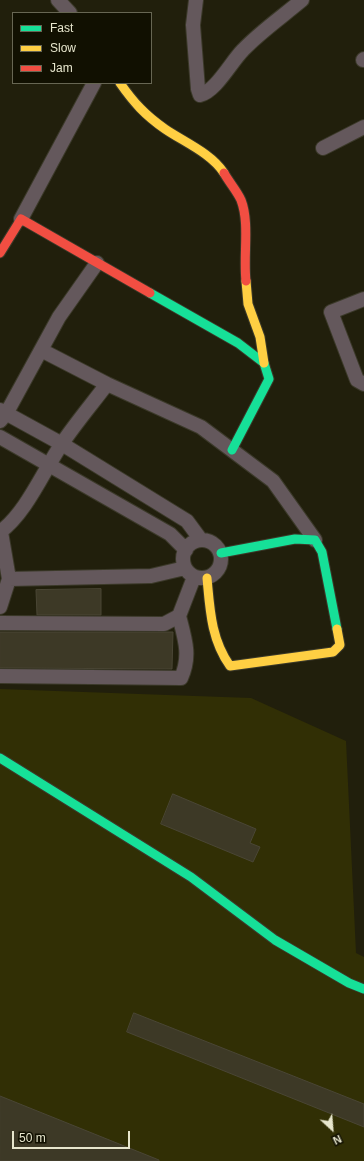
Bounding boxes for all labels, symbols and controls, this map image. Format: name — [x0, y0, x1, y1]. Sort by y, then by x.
legend — [12, 12, 152, 84]
text: Fast — [50, 21, 73, 35]
text: Slow — [50, 41, 76, 55]
text: Jam — [50, 61, 73, 75]
north arrow — [312, 1109, 352, 1149]
scale bar — [14, 1123, 132, 1149]
text: 50 m — [19, 1131, 46, 1145]
text: N — [331, 1133, 343, 1147]

